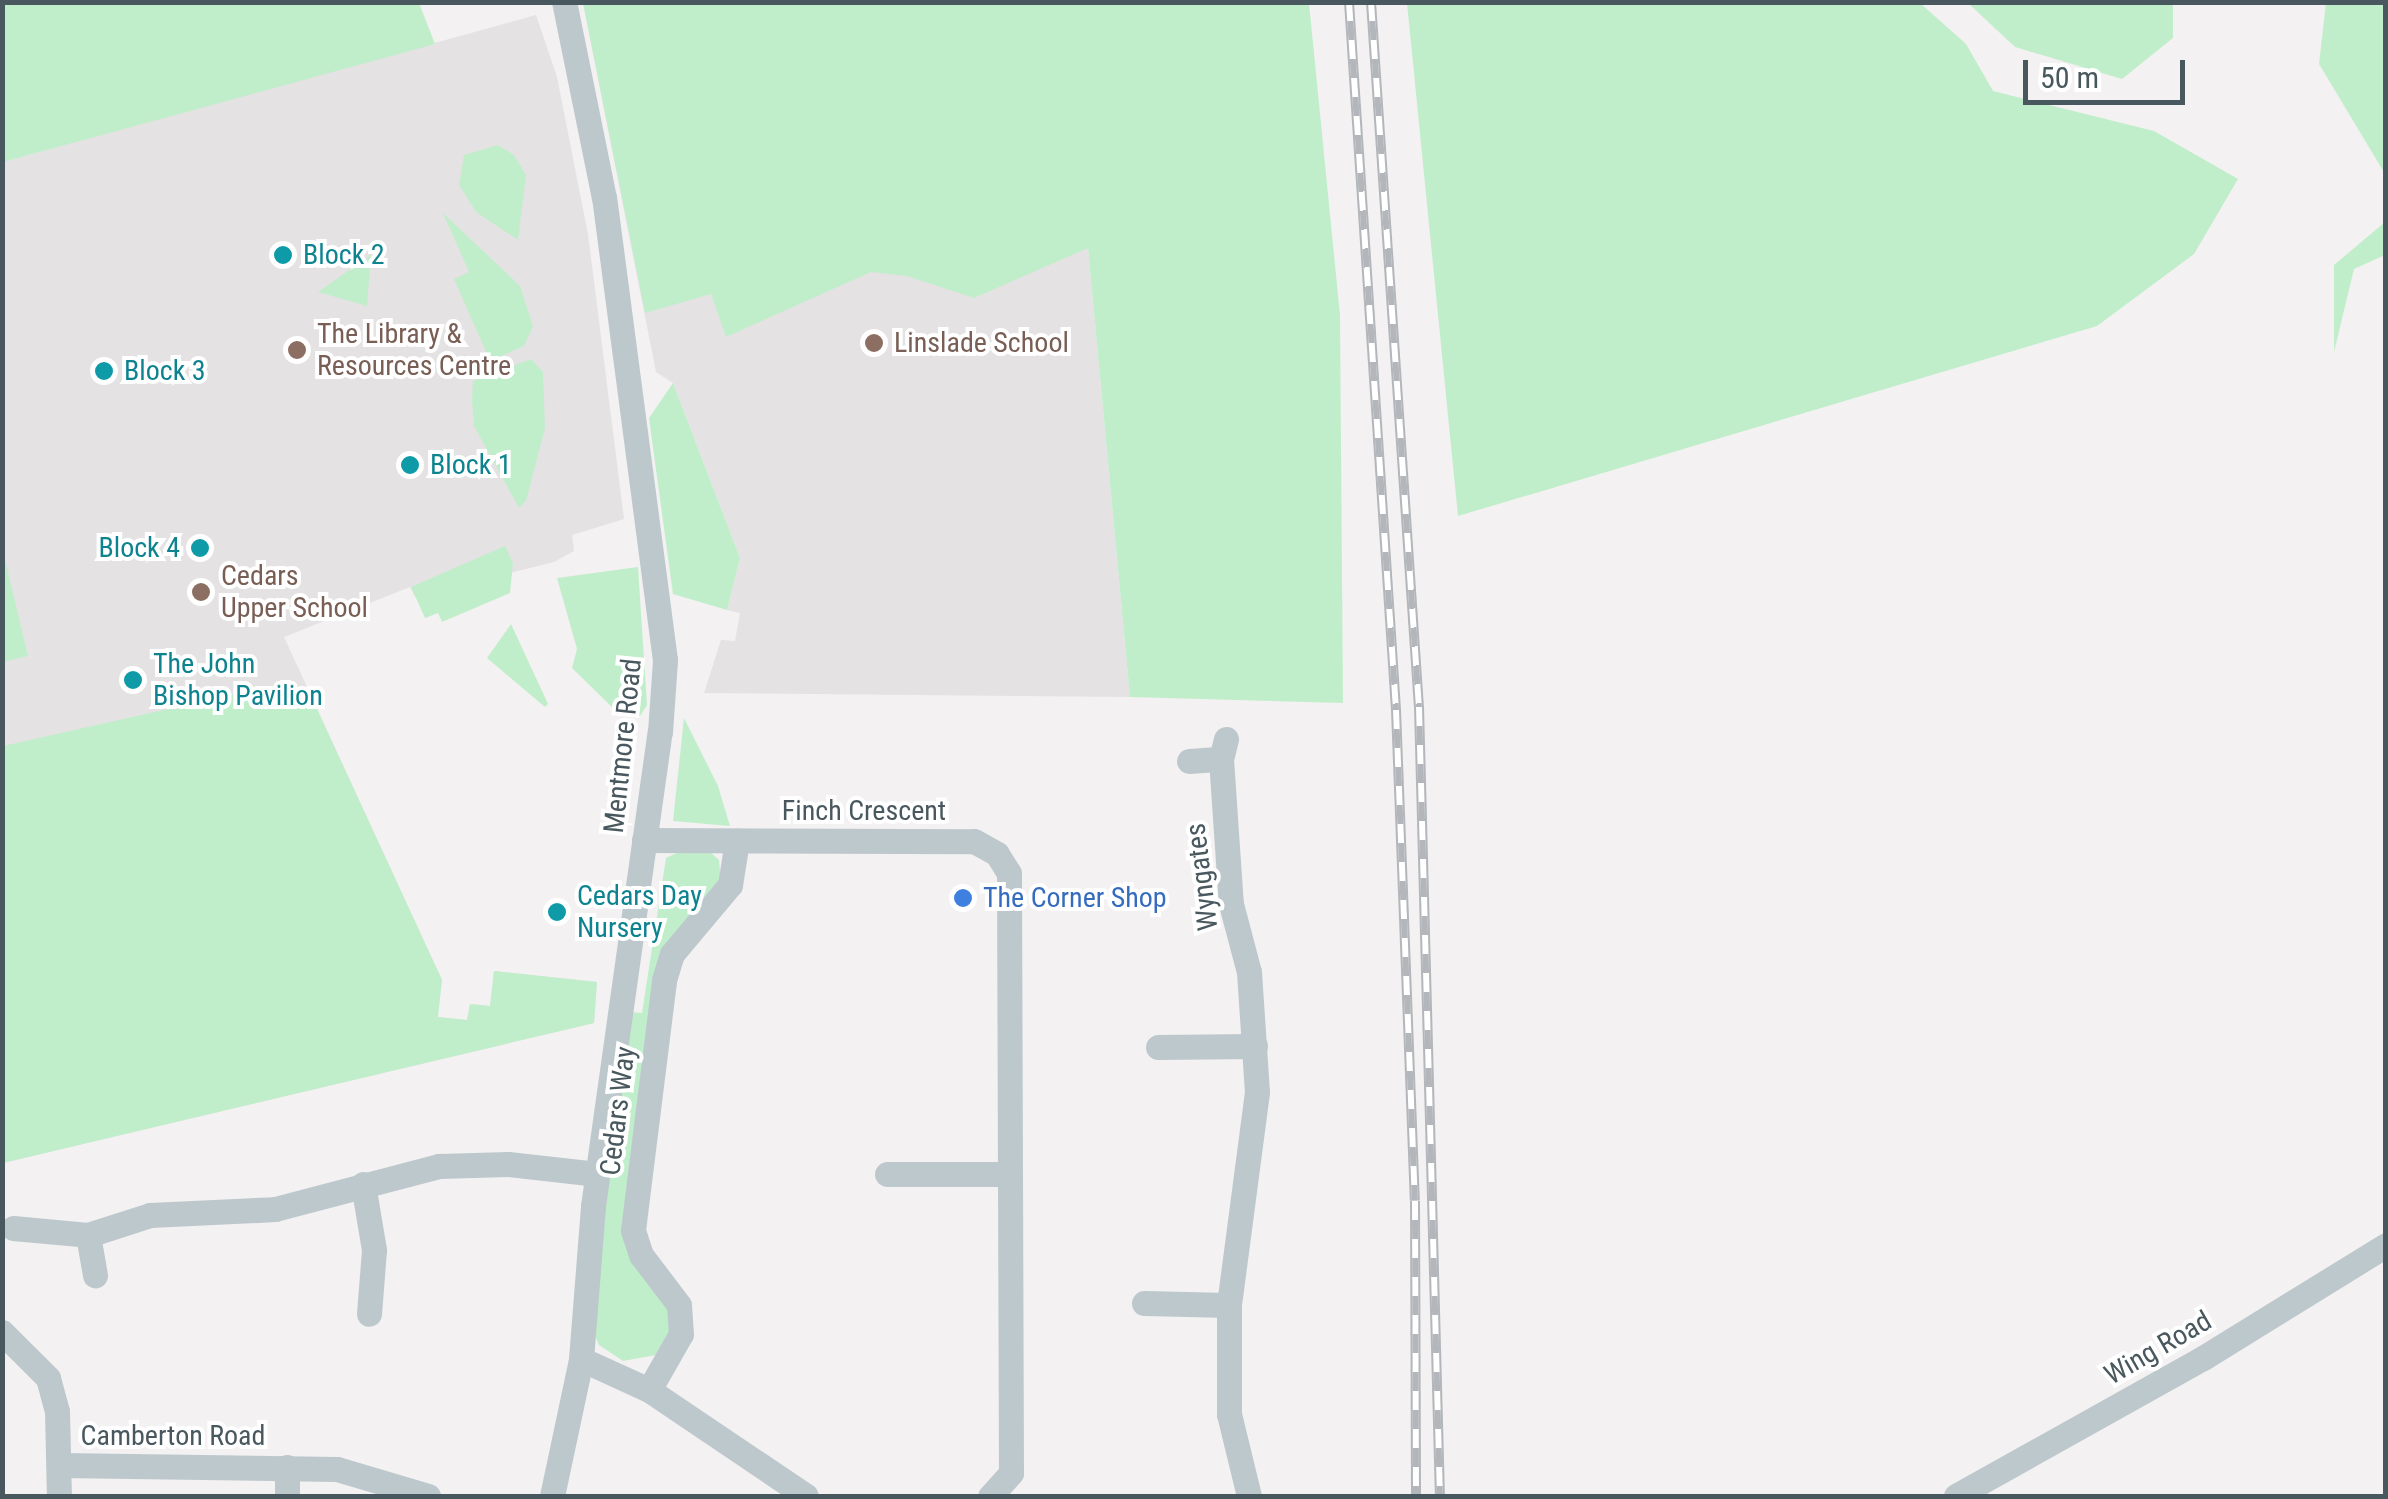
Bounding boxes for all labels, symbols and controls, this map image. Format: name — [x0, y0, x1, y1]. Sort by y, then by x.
scale bar — [2028, 40, 2190, 102]
text: 50 m — [2040, 60, 2099, 95]
place label: Block 2 — [303, 238, 385, 272]
marker: Block 2 — [272, 244, 294, 266]
place label: The Library & Resources Centre — [317, 317, 511, 383]
place label: Linslade School — [894, 326, 1069, 360]
marker: Linslade School — [863, 332, 885, 354]
marker: The Library & Resources Centre — [286, 339, 308, 361]
place label: Block 3 — [124, 354, 206, 388]
marker: Block 3 — [93, 360, 115, 382]
place label: Block 1 — [430, 448, 512, 482]
marker: Block 1 — [399, 454, 421, 476]
place label: Block 4 — [98, 531, 180, 565]
marker: Block 4 — [189, 537, 211, 559]
place label: Cedars Upper School — [221, 559, 368, 625]
marker: Cedars Upper School — [190, 581, 212, 603]
place label: The John Bishop Pavilion — [153, 647, 323, 713]
street label: Mentmore Road — [597, 657, 649, 835]
marker: The John Bishop Pavilion — [122, 669, 144, 691]
street label: Finch Crescent — [782, 794, 946, 828]
street label: Wyngates — [1179, 821, 1225, 933]
place label: Cedars Day Nursery — [577, 879, 702, 945]
place label: The Corner Shop — [983, 881, 1167, 915]
marker: The Corner Shop — [952, 887, 974, 909]
marker: Cedars Day Nursery — [546, 901, 568, 923]
street label: Cedars Way — [593, 1045, 643, 1177]
street label: Wing Road — [2099, 1304, 2217, 1392]
street label: Camberton Road — [81, 1419, 265, 1453]

